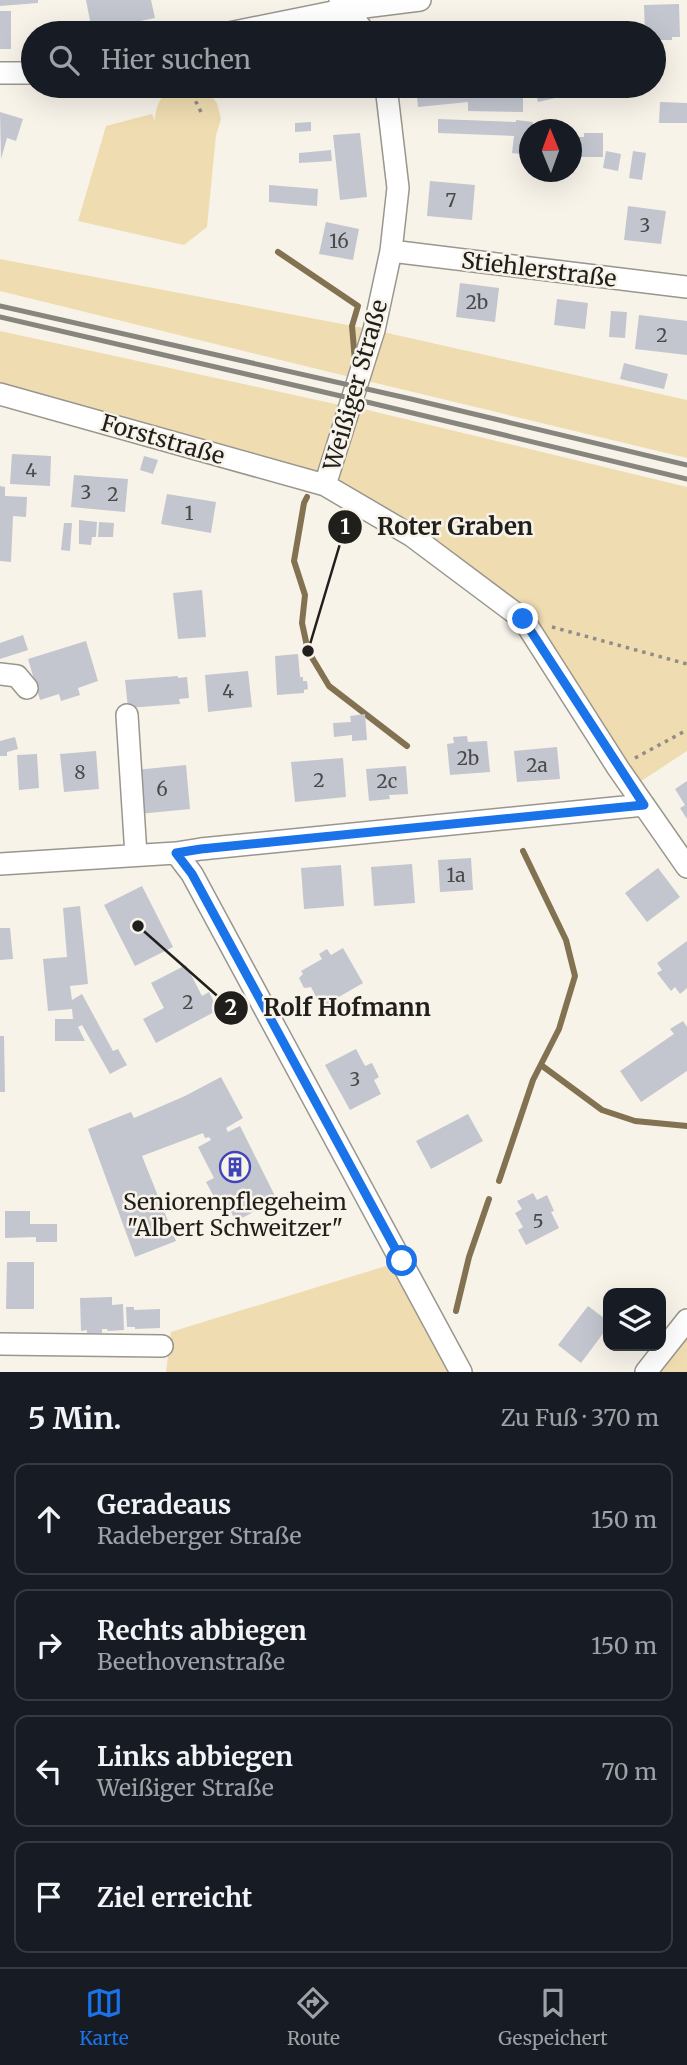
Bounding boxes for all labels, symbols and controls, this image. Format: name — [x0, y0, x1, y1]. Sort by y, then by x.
search box — [21, 21, 666, 98]
icon: search — [45, 41, 83, 79]
text: Hier suchen — [101, 43, 251, 76]
north arrow — [519, 119, 582, 182]
house number: 7 — [446, 188, 457, 212]
house number: 3 — [640, 213, 650, 237]
house number: 16 — [329, 229, 349, 253]
street label: Stiehlerstraße — [460, 245, 618, 293]
house number: 2b — [466, 290, 488, 314]
street label: Weißiger Straße — [316, 296, 393, 475]
house number: 2 — [656, 323, 668, 347]
street label: Forststraße — [98, 408, 228, 470]
house number: 4 — [25, 458, 37, 482]
house number: 3 — [81, 480, 91, 504]
house number: 2 — [107, 482, 119, 506]
house number: 1 — [185, 501, 194, 525]
callout: Roter Graben — [328, 504, 547, 549]
text: Roter Graben — [377, 511, 533, 542]
text: 1 — [340, 513, 350, 540]
route end — [507, 603, 538, 634]
house number: 4 — [222, 679, 234, 703]
house number: 2b — [457, 746, 479, 770]
house number: 2a — [526, 753, 548, 777]
house number: 8 — [74, 760, 86, 784]
house number: 2 — [313, 768, 325, 792]
house number: 2c — [377, 769, 397, 793]
house number: 6 — [156, 777, 168, 801]
house number: 1a — [447, 863, 465, 887]
callout: Rolf Hofmann — [214, 985, 445, 1030]
house number: 2 — [182, 990, 194, 1014]
text: Rolf Hofmann — [263, 992, 431, 1023]
text: 2 — [225, 994, 237, 1021]
house number: 3 — [350, 1067, 360, 1091]
building icon: Seniorenpflegeheim "Albert Schweitzer" — [218, 1150, 252, 1184]
place label: Seniorenpflegeheim "Albert Schweitzer" — [123, 1187, 347, 1242]
house number: 5 — [532, 1209, 544, 1233]
route start — [386, 1245, 417, 1276]
map controls — [603, 1288, 666, 1351]
button: layers — [603, 1288, 666, 1351]
text: 5 Min. — [28, 1399, 122, 1437]
text: Zu Fuß · 370 m — [501, 1403, 659, 1432]
text: Geradeaus — [97, 1488, 231, 1521]
icon: ahead — [30, 1500, 68, 1538]
text: 150 m — [591, 1505, 657, 1534]
text: Radeberger Straße — [97, 1521, 302, 1550]
text: Rechts abbiegen — [97, 1614, 307, 1647]
icon: right — [30, 1626, 68, 1664]
text: 150 m — [591, 1631, 657, 1660]
text: Beethovenstraße — [97, 1647, 285, 1676]
text: Links abbiegen — [97, 1740, 293, 1773]
icon: left — [30, 1752, 68, 1790]
text: 70 m — [601, 1757, 657, 1786]
text: Weißiger Straße — [97, 1773, 274, 1802]
icon: arrive — [30, 1878, 68, 1916]
text: Ziel erreicht — [97, 1881, 252, 1914]
tab: Karte — [79, 1984, 129, 2050]
tab: Route — [287, 1984, 340, 2050]
tab: Gespeichert — [498, 1984, 608, 2050]

